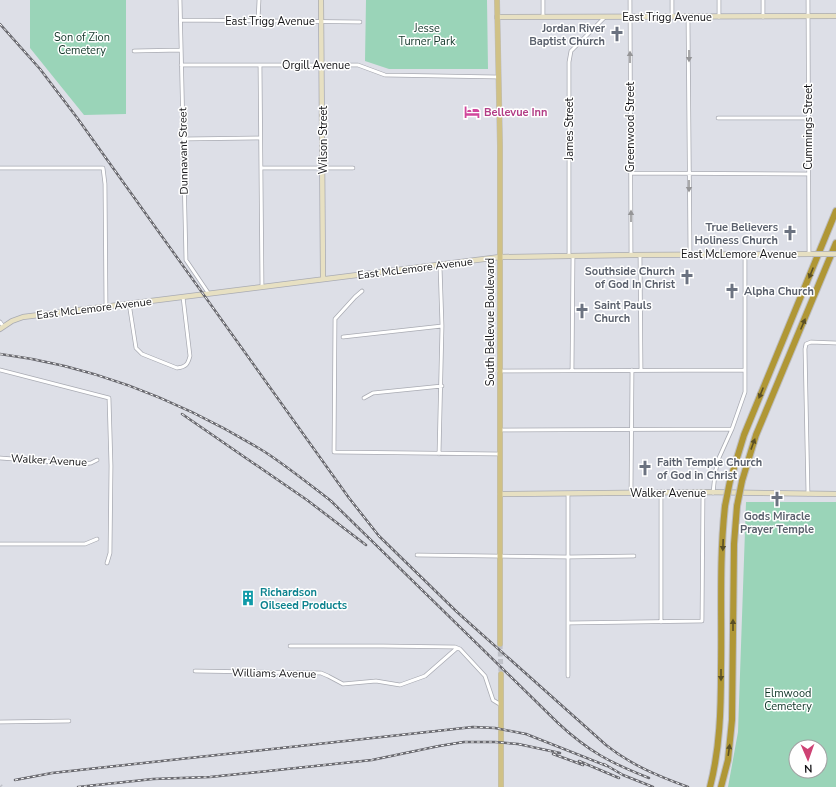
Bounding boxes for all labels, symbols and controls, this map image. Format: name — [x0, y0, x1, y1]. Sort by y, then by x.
street label: East Trigg Avenue — [622, 10, 712, 25]
street label: East Trigg Avenue — [225, 14, 315, 29]
park label: Jesse Turner Park — [399, 21, 456, 49]
place label: Jordan River Baptist Church — [529, 21, 606, 49]
church icon: Jordan River Baptist Church — [608, 25, 626, 43]
park label: Son of Zion Cemetery — [54, 30, 110, 58]
one-way arrow — [627, 50, 633, 63]
one-way arrow — [686, 50, 692, 63]
street label: Orgill Avenue — [282, 58, 350, 73]
street label: Greenwood Street — [623, 82, 638, 172]
street label: Cummings Street — [801, 84, 816, 170]
street label: James Street — [562, 97, 577, 161]
hotel icon: Bellevue Inn — [463, 103, 481, 121]
place label: Bellevue Inn — [484, 105, 547, 120]
street label: Wilson Street — [316, 106, 331, 174]
street label: Dunnavant Street — [175, 107, 192, 195]
one-way arrow — [686, 180, 692, 193]
one-way arrow — [628, 209, 634, 222]
place label: True Believers Holiness Church — [695, 220, 778, 248]
church icon: True Believers Holiness Church — [781, 224, 799, 242]
street label: East McLemore Avenue — [681, 247, 797, 262]
street label: East McLemore Avenue — [357, 254, 474, 283]
street label: South Bellevue Boulevard — [483, 258, 498, 386]
place label: Southside Church of God In Christ — [585, 264, 676, 292]
church icon: Southside Church of God In Christ — [678, 268, 696, 286]
one-way arrow — [808, 268, 814, 280]
church icon: Alpha Church — [723, 282, 741, 300]
place label: Alpha Church — [744, 284, 814, 299]
street label: East McLemore Avenue — [36, 294, 153, 323]
place label: Saint Pauls Church — [594, 298, 652, 326]
church icon: Saint Pauls Church — [573, 302, 591, 320]
one-way arrow — [800, 317, 806, 329]
one-way arrow — [758, 388, 764, 400]
one-way arrow — [751, 437, 757, 449]
street label: Walker Avenue — [11, 451, 87, 470]
place label: Faith Temple Church of God in Christ — [657, 455, 762, 483]
church icon: Faith Temple Church of God in Christ — [636, 459, 654, 477]
street label: Walker Avenue — [630, 486, 706, 501]
church icon: Gods Miracle Prayer Temple — [768, 490, 786, 508]
place label: Gods Miracle Prayer Temple — [740, 509, 814, 537]
one-way arrow — [719, 539, 726, 551]
place label: Richardson Oilseed Products — [260, 585, 347, 613]
building icon: Richardson Oilseed Products — [239, 589, 257, 607]
one-way arrow — [730, 618, 736, 631]
street label: Williams Avenue — [232, 665, 317, 682]
one-way arrow — [718, 669, 724, 682]
park label: Elmwood Cemetery — [764, 686, 812, 714]
north arrow — [788, 739, 828, 779]
one-way arrow — [726, 744, 732, 756]
text: N — [804, 761, 813, 776]

